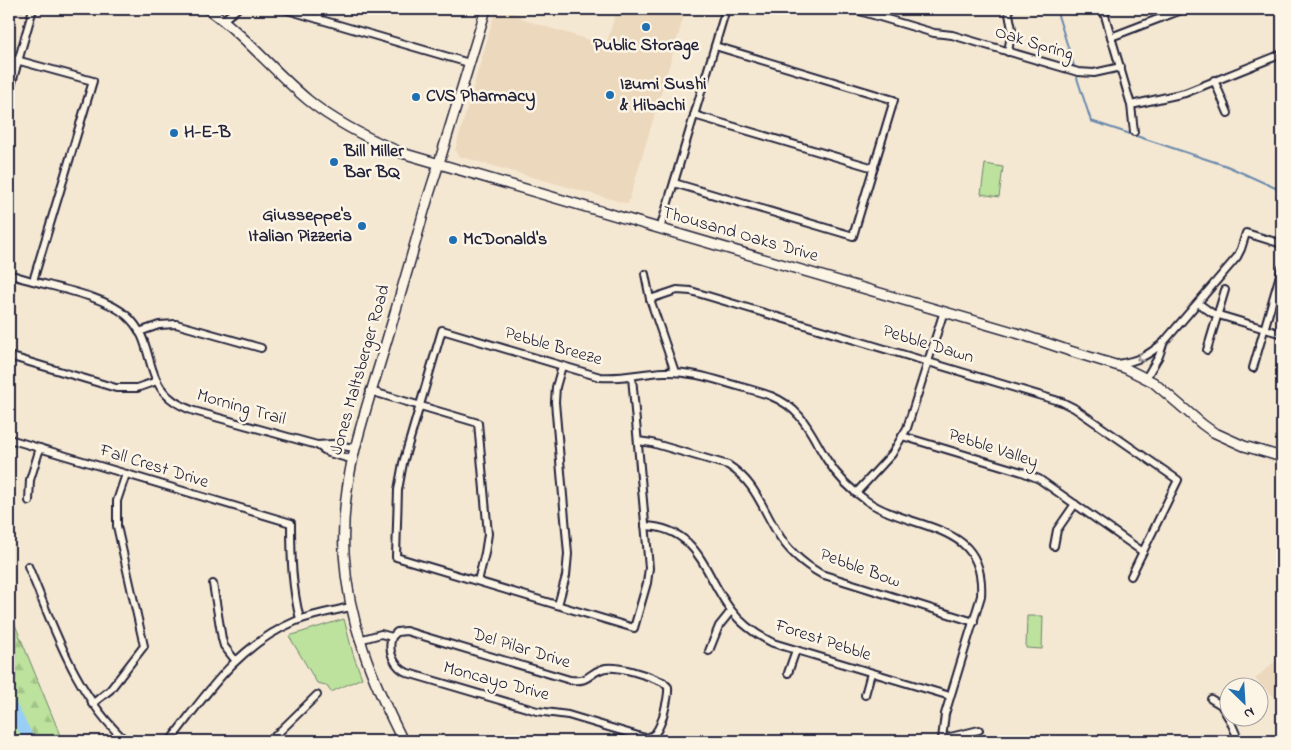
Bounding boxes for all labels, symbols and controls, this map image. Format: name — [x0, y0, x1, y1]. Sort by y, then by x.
street label: Oak Spring — [991, 20, 1077, 69]
marker: Public Storage — [640, 21, 652, 33]
place label: Public Storage — [593, 33, 700, 60]
place label: Izumi Sushi & Hibachi — [619, 72, 706, 119]
place label: CVS Pharmacy — [426, 84, 535, 111]
marker: Izumi Sushi & Hibachi — [604, 89, 616, 101]
marker: CVS Pharmacy — [410, 91, 422, 103]
place label: H-E-B — [184, 120, 231, 146]
marker: H-E-B — [168, 127, 180, 139]
place label: Bill Miller Bar BQ — [343, 139, 404, 186]
marker: Bill Miller Bar BQ — [328, 156, 340, 168]
street label: Thousand Oaks Drive — [659, 200, 822, 270]
place label: Giusseppe's Italian Pizzeria — [248, 203, 352, 250]
marker: Giusseppe's Italian Pizzeria — [356, 220, 368, 232]
place label: McDonald's — [463, 227, 547, 253]
marker: McDonald's — [447, 234, 459, 246]
street label: Jones Maltsberger Road — [324, 282, 399, 459]
street label: Pebble Dawn — [879, 319, 977, 371]
street label: Pebble Breeze — [501, 321, 606, 374]
one-way arrow — [1136, 352, 1145, 363]
street label: Morning Trail — [193, 383, 288, 434]
street label: Pebble Valley — [945, 422, 1041, 476]
street label: Fall Crest Drive — [95, 438, 213, 496]
street label: Pebble Bow — [816, 542, 904, 596]
street label: Forest Pebble — [771, 613, 875, 669]
street label: Del Pilar Drive — [468, 621, 574, 677]
street label: Moncayo Drive — [440, 655, 553, 709]
north arrow — [1218, 678, 1268, 728]
text: N — [1240, 701, 1258, 724]

